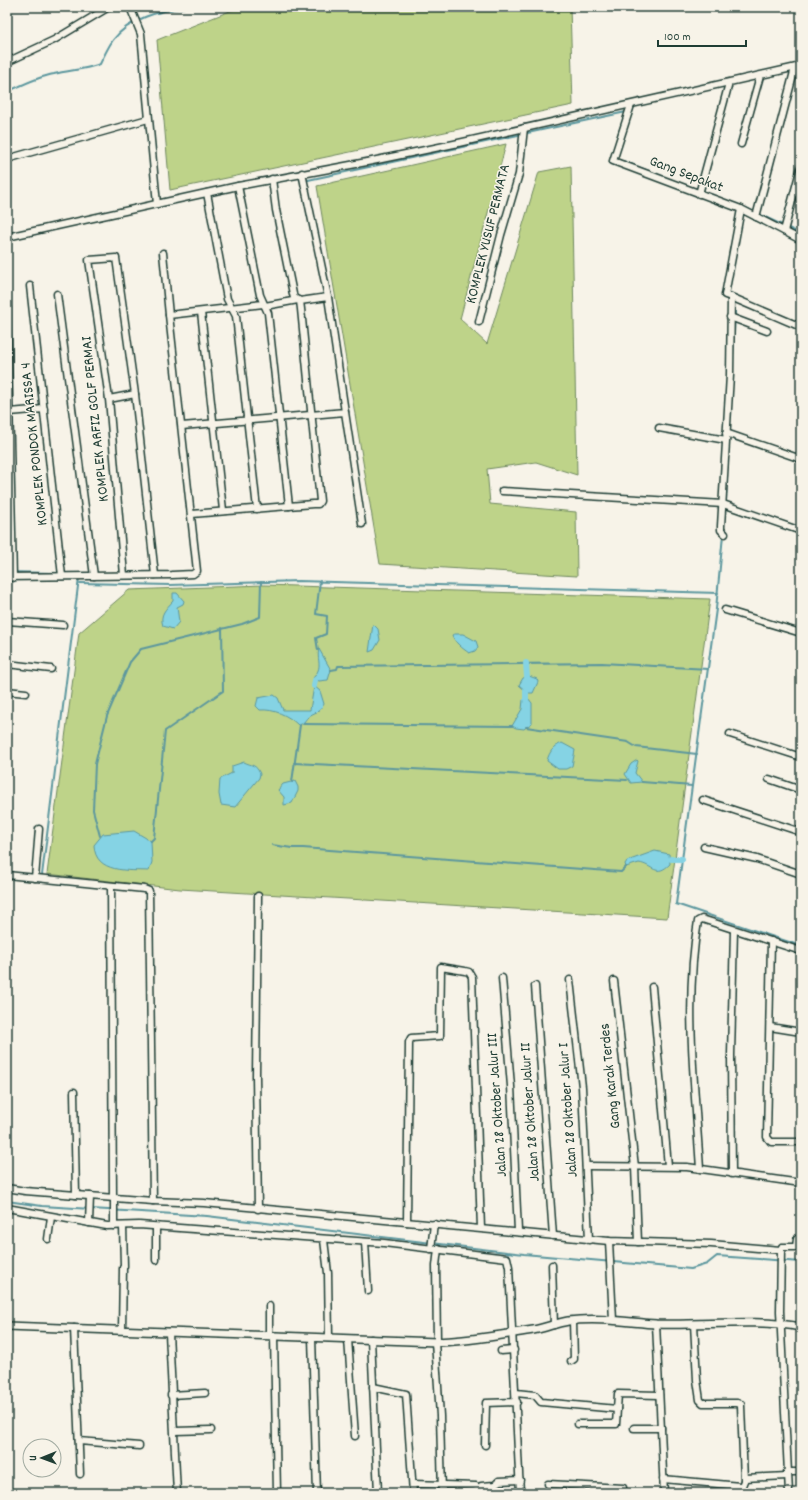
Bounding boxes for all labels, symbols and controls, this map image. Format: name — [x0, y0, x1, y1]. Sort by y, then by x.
scale bar — [658, 22, 746, 48]
text: 100 m — [664, 29, 691, 46]
street label: Gang Sepakat — [646, 151, 727, 199]
street label: KOMPLEK YUSUF PERMATA — [461, 162, 517, 306]
street label: KOMPLEK ARFIZ GOLF PERMAI — [76, 335, 116, 503]
street label: KOMPLEK PONDOK MARISSA 4 — [15, 361, 55, 527]
street label: Gang Karak Terdes — [595, 1022, 627, 1130]
street label: Jalan 28 Oktober Jalur III — [482, 1032, 514, 1178]
street label: Jalan 28 Oktober Jalur II — [515, 1041, 547, 1182]
street label: Jalan 28 Oktober Jalur I — [553, 1042, 585, 1178]
north arrow — [22, 1438, 62, 1478]
text: U — [26, 1455, 42, 1461]

